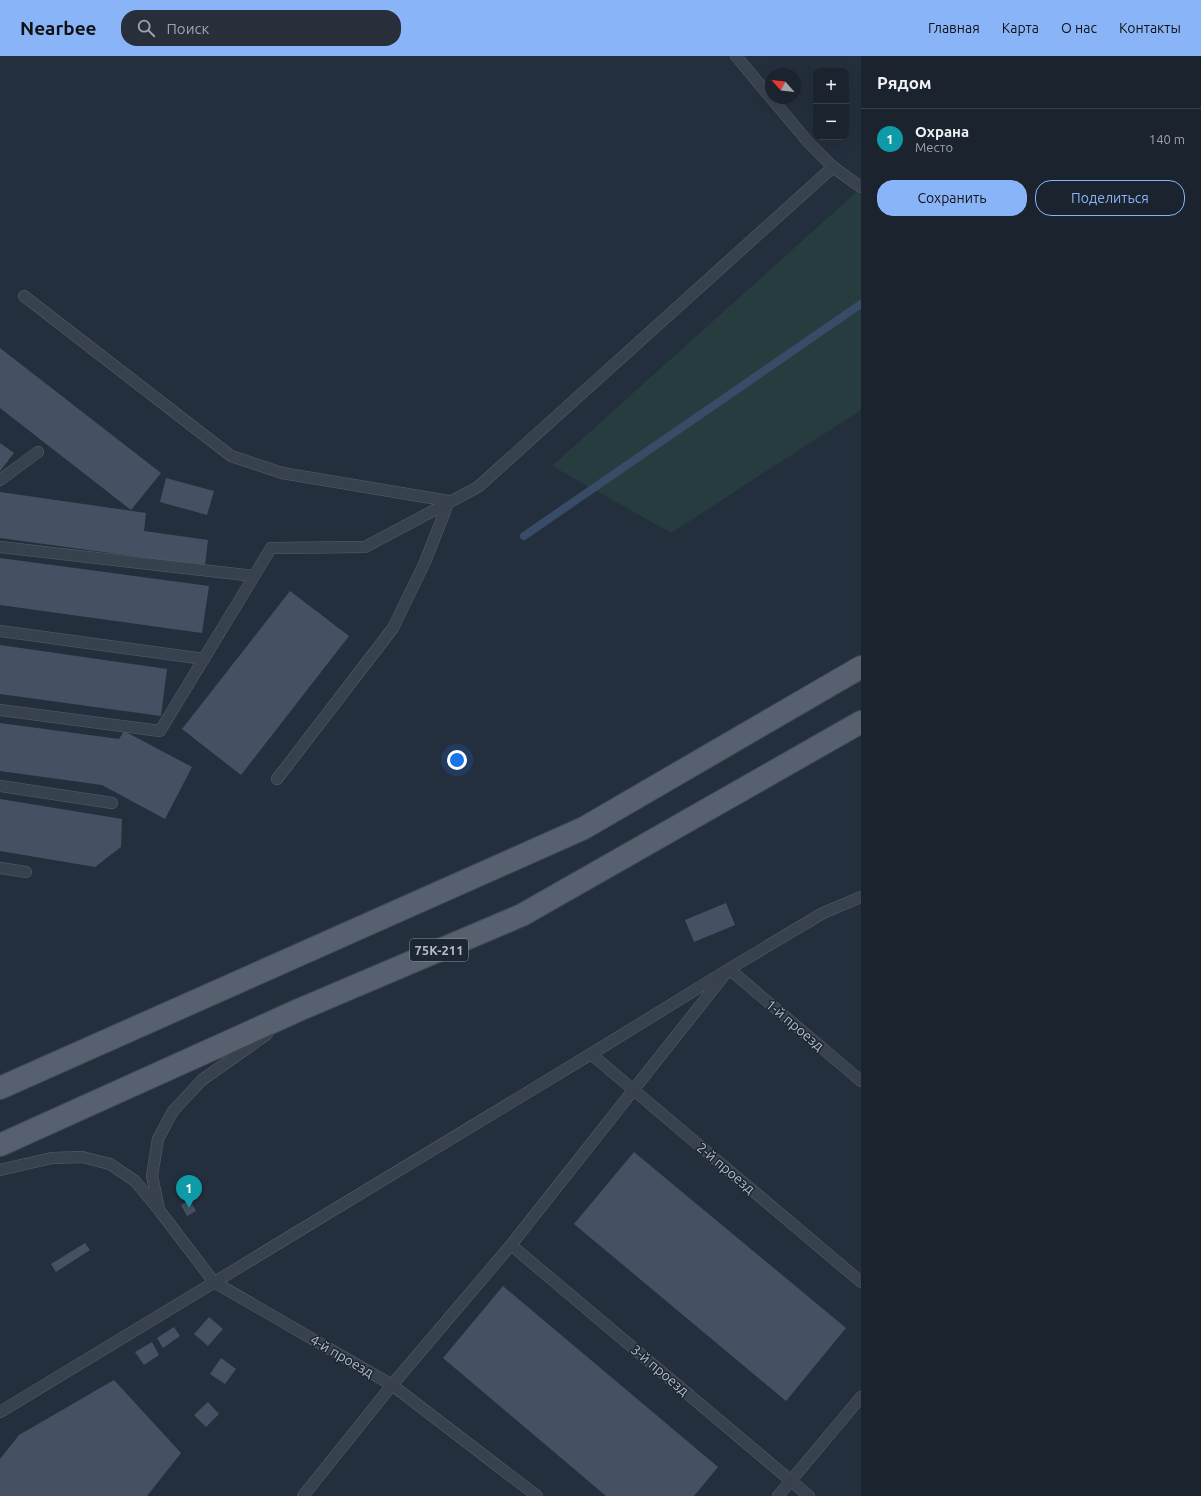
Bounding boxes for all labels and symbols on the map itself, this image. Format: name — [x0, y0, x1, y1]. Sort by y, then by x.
north arrow — [765, 68, 801, 104]
your location — [447, 750, 467, 770]
road number: 75К-211 — [410, 939, 468, 961]
street label: 1-й проезд — [763, 996, 827, 1054]
street label: 2-й проезд — [694, 1139, 758, 1197]
pin: 1 — [176, 1175, 202, 1208]
street label: 4-й проезд — [307, 1331, 377, 1381]
street label: 3-й проезд — [628, 1341, 692, 1399]

